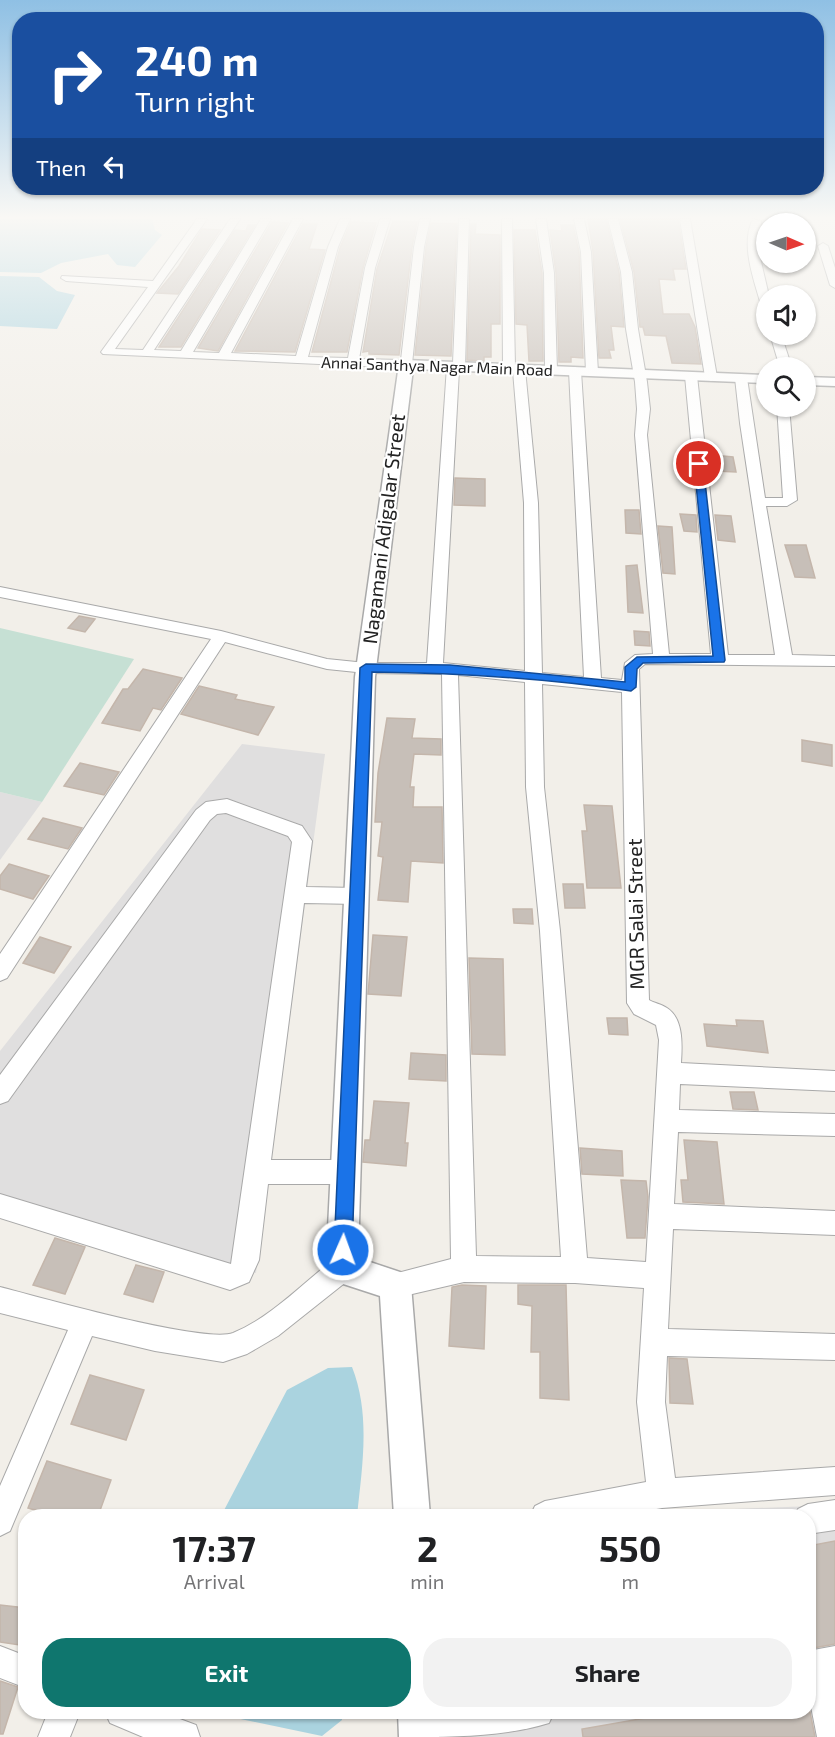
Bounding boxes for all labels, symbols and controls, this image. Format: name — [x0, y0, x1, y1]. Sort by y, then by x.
text: 240 m — [135, 34, 259, 84]
icon: right — [36, 36, 114, 114]
text: Turn right — [135, 85, 255, 117]
icon: left — [98, 150, 131, 183]
text: Then — [36, 154, 86, 180]
north arrow — [756, 213, 816, 273]
map controls — [756, 213, 816, 417]
button: sound — [756, 285, 816, 345]
street label: Annai Santhya Nagar Main Road — [321, 352, 553, 379]
button: search — [756, 357, 816, 417]
street label: Nagamani Adigalar Street — [357, 412, 409, 645]
pin — [673, 438, 724, 489]
icon: arrive — [682, 447, 715, 480]
street label: MGR Salai Street — [622, 838, 648, 990]
position arrow — [311, 1218, 375, 1282]
text: 17:37 — [173, 1526, 256, 1569]
text: 2 — [417, 1526, 438, 1569]
text: 550 — [599, 1526, 661, 1569]
text: Arrival — [184, 1569, 245, 1593]
text: min — [410, 1569, 444, 1593]
text: m — [621, 1569, 639, 1593]
button: Exit — [42, 1638, 411, 1707]
button: Share — [423, 1638, 792, 1707]

